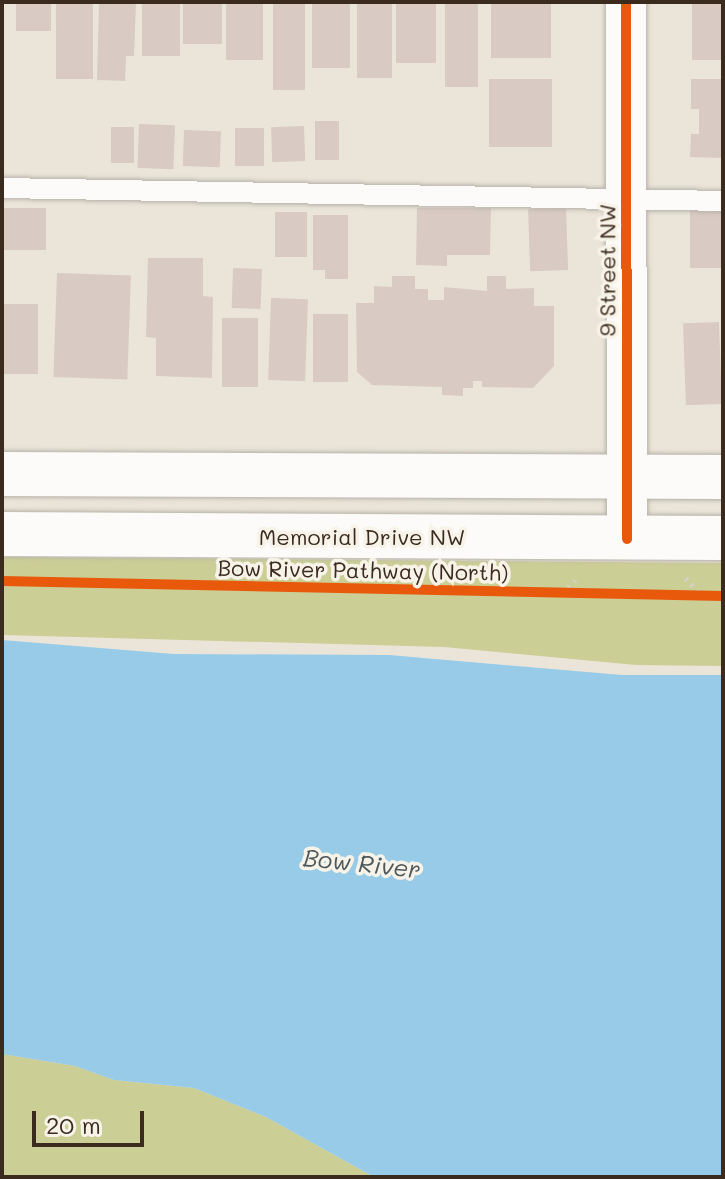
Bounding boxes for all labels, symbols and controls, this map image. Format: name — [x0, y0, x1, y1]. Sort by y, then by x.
street label: 9 Street NW — [594, 204, 620, 336]
street label: Memorial Drive NW — [259, 524, 465, 550]
street label: Bow River Pathway (North) — [217, 554, 509, 586]
water label: Bow River — [302, 843, 422, 883]
scale bar — [36, 1095, 148, 1145]
text: 20 m — [46, 1109, 101, 1140]

